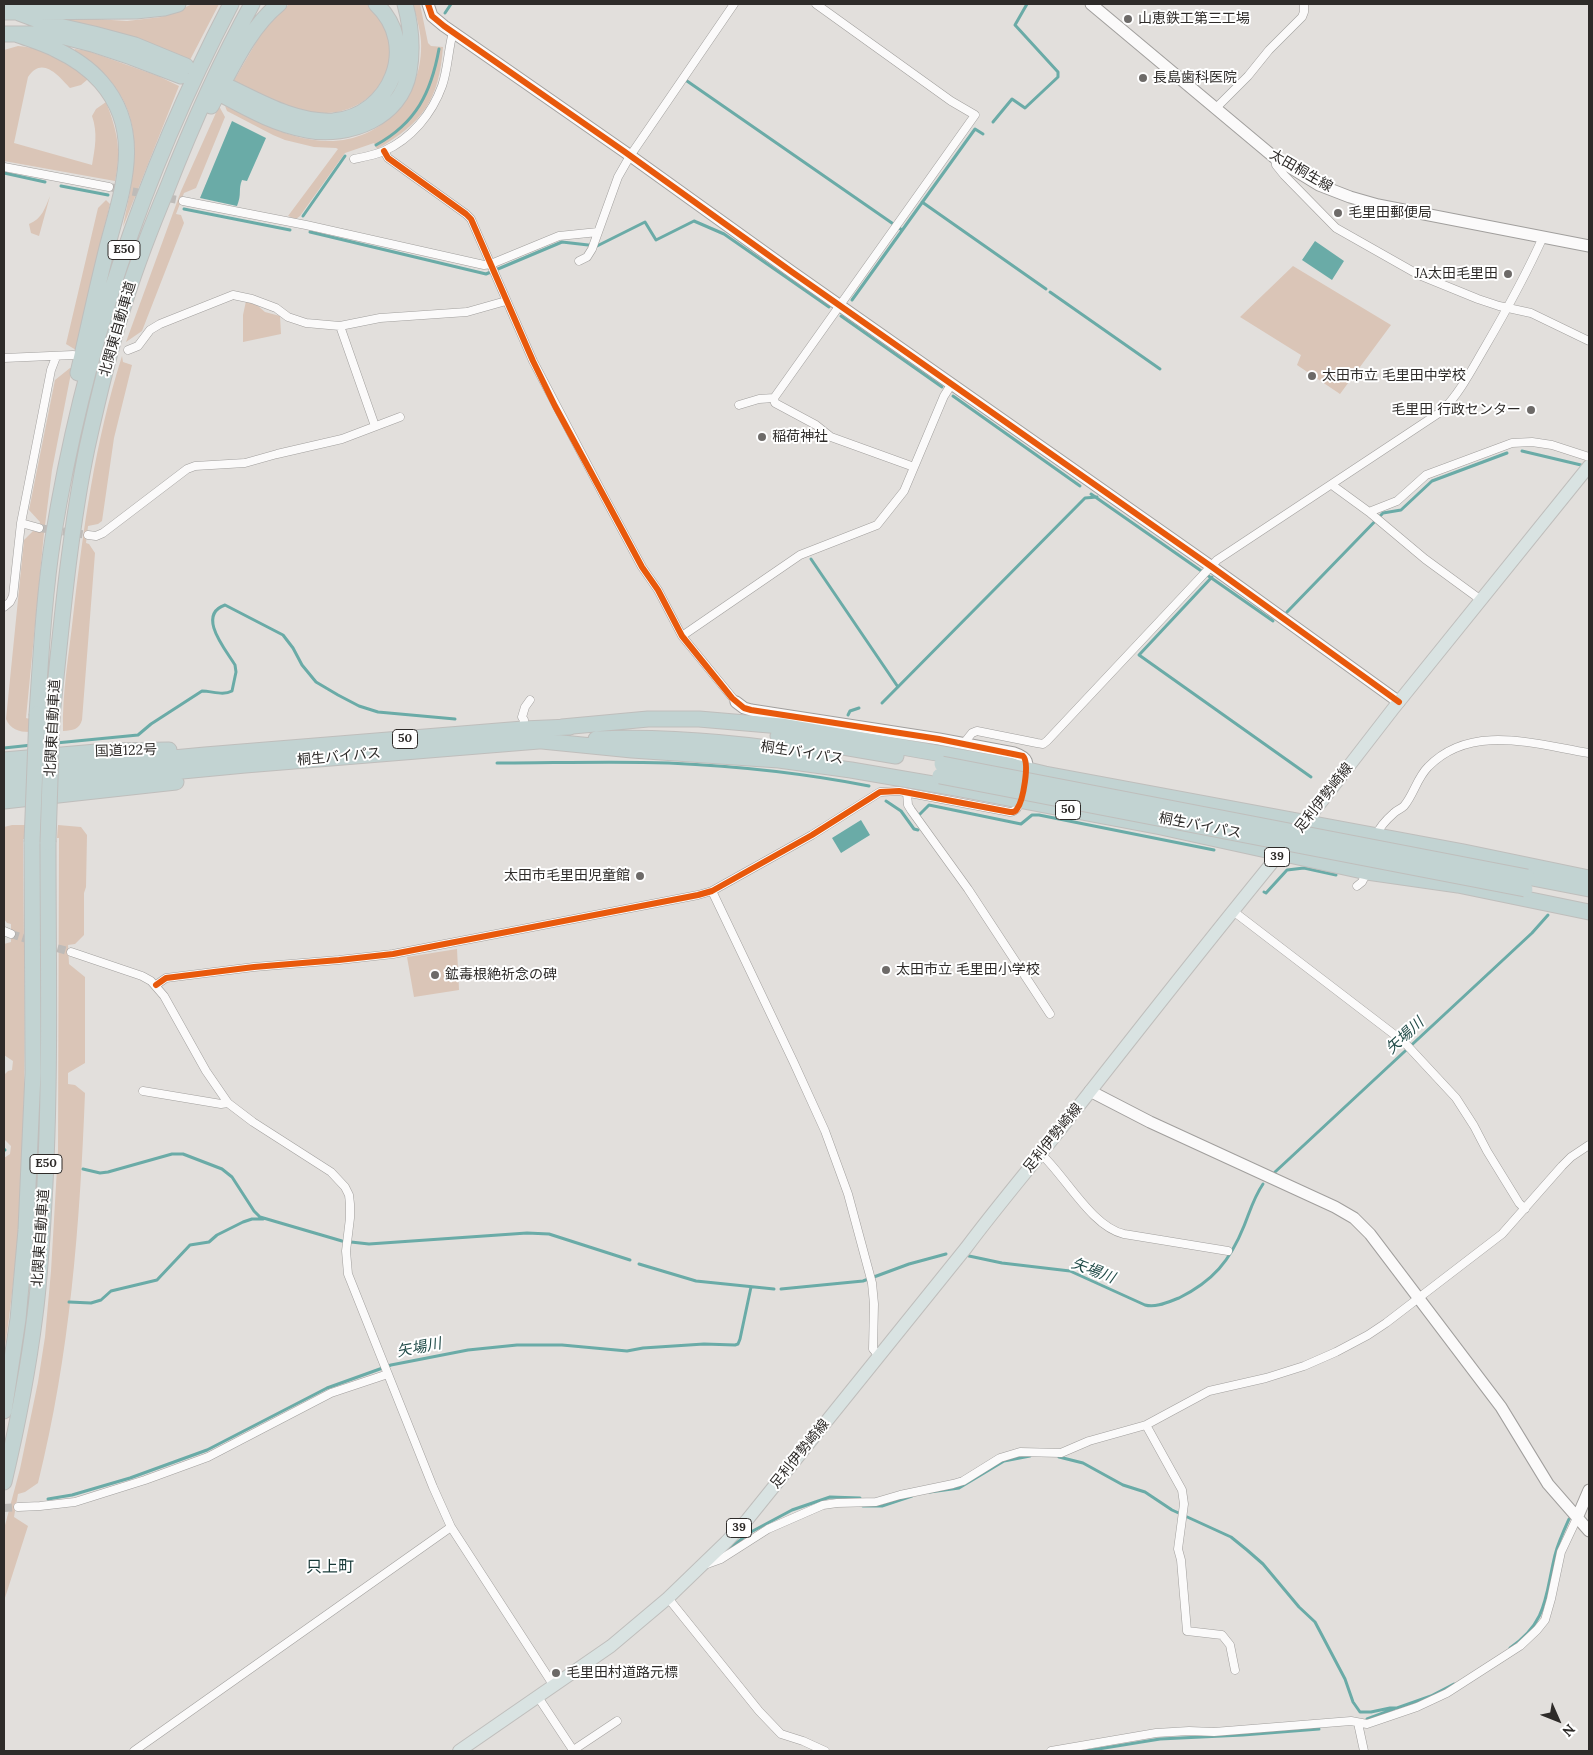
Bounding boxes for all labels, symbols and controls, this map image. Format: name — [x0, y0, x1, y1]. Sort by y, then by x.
place label: 山恵鉄工第三工場 — [1138, 11, 1250, 27]
marker: 山恵鉄工第三工場 — [1122, 13, 1134, 25]
place label: 長島歯科医院 — [1153, 70, 1237, 86]
marker: 長島歯科医院 — [1137, 72, 1149, 84]
street label: 太田桐生線 — [1266, 146, 1336, 196]
place label: 毛里田郵便局 — [1348, 205, 1432, 221]
marker: 毛里田郵便局 — [1332, 207, 1344, 219]
road number: E50 — [108, 240, 140, 260]
place label: JA太田毛里田 — [1414, 266, 1498, 282]
marker: JA太田毛里田 — [1502, 268, 1514, 280]
street label: 北関東自動車道 — [96, 280, 140, 378]
place label: 太田市立 毛里田中学校 — [1322, 368, 1466, 384]
marker: 太田市立 毛里田中学校 — [1306, 370, 1318, 382]
place label: 毛里田 行政センター — [1391, 402, 1521, 418]
marker: 毛里田 行政センター — [1525, 404, 1537, 416]
place label: 稲荷神社 — [772, 429, 828, 445]
marker: 稲荷神社 — [756, 431, 768, 443]
street label: 北関東自動車道 — [42, 679, 64, 777]
road number: 50 — [392, 730, 418, 749]
street label: 桐生バイパス — [759, 738, 845, 768]
street label: 国道122号 — [95, 742, 157, 760]
street label: 桐生バイパス — [296, 745, 382, 769]
street label: 足利伊勢崎線 — [1292, 760, 1356, 836]
road number: 50 — [1056, 800, 1080, 820]
street label: 桐生バイパス — [1157, 810, 1243, 842]
road number: 39 — [1264, 848, 1290, 866]
place label: 太田市毛里田児童館 — [504, 868, 630, 884]
marker: 太田市毛里田児童館 — [634, 870, 646, 882]
place label: 太田市立 毛里田小学校 — [896, 962, 1040, 978]
marker: 太田市立 毛里田小学校 — [880, 964, 892, 976]
place label: 鉱毒根絶祈念の碑 — [445, 967, 557, 983]
marker: 鉱毒根絶祈念の碑 — [429, 969, 441, 981]
water label: 矢場川 — [1382, 1014, 1428, 1058]
street label: 足利伊勢崎線 — [1020, 1100, 1086, 1176]
road number: E50 — [30, 1154, 62, 1174]
street label: 北関東自動車道 — [29, 1189, 53, 1287]
water label: 矢場川 — [1069, 1255, 1117, 1287]
water label: 矢場川 — [395, 1335, 443, 1361]
street label: 足利伊勢崎線 — [767, 1416, 833, 1492]
road number: 39 — [726, 1519, 752, 1538]
district label: 只上町 — [306, 1557, 354, 1577]
place label: 毛里田村道路元標 — [566, 1665, 678, 1681]
marker: 毛里田村道路元標 — [550, 1667, 562, 1679]
north arrow — [1533, 1695, 1583, 1745]
text: N — [1559, 1720, 1579, 1741]

